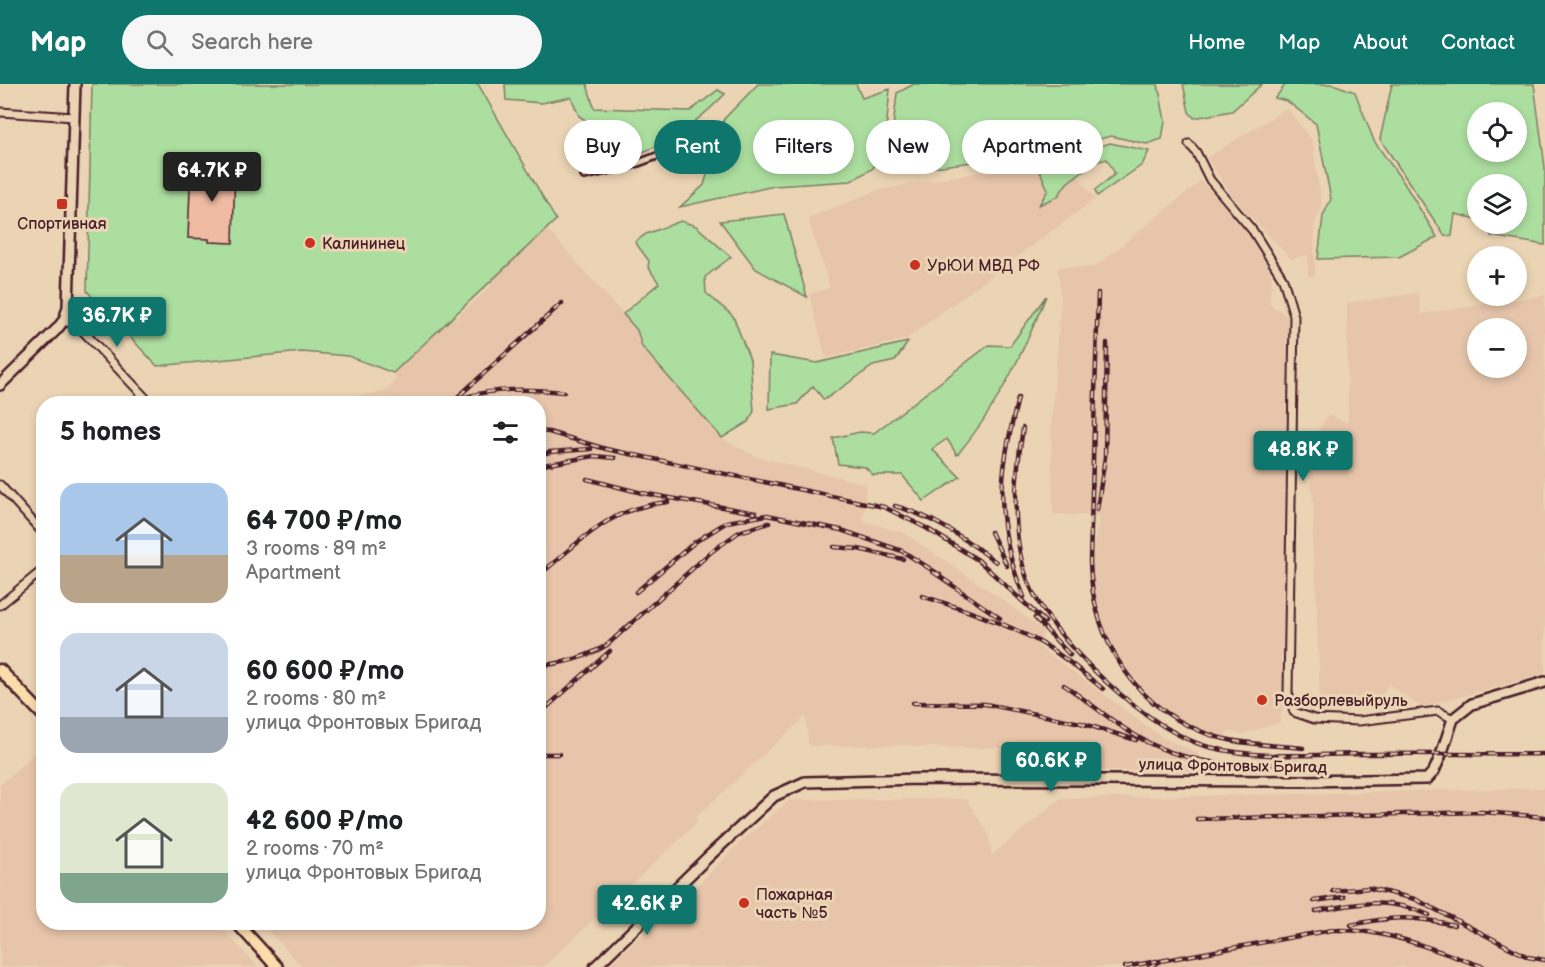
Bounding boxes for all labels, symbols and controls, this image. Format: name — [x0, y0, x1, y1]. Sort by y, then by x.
search box — [122, 15, 542, 69]
text: Map — [30, 26, 86, 59]
icon: search — [143, 26, 176, 59]
text: Search here — [191, 29, 313, 56]
text: Home — [1188, 30, 1245, 55]
text: Map — [1278, 30, 1320, 55]
text: About — [1353, 30, 1408, 55]
text: Contact — [1441, 30, 1515, 55]
map controls — [1467, 102, 1527, 378]
button: locate — [1467, 102, 1527, 162]
chip: Buy — [564, 120, 642, 174]
chip: Rent — [654, 120, 741, 174]
chip: Filters — [753, 120, 854, 174]
chip: New — [866, 120, 950, 174]
chip: Apartment — [962, 120, 1103, 174]
pin: 64.7K ₽ — [157, 152, 267, 203]
text: 64.7K ₽ — [177, 159, 247, 183]
button: layers — [1467, 174, 1527, 234]
marker: Спортивная — [55, 197, 69, 211]
place label: Спортивная — [17, 215, 107, 234]
place label: Калининец — [322, 235, 406, 254]
marker: Калининец — [303, 236, 317, 250]
button: + — [1467, 246, 1527, 306]
place label: УрЮИ МВД РФ — [927, 257, 1040, 276]
marker: УрЮИ МВД РФ — [908, 258, 922, 272]
pin: 36.7K ₽ — [62, 297, 172, 348]
text: 36.7K ₽ — [82, 304, 152, 328]
button: − — [1467, 318, 1527, 378]
icon: filters — [489, 416, 522, 449]
text: 5 homes — [60, 417, 161, 448]
pin: 48.8K ₽ — [1248, 431, 1358, 482]
text: 48.8K ₽ — [1268, 438, 1338, 462]
text: 64 700 ₽/mo — [246, 506, 402, 537]
icon: home — [108, 507, 180, 579]
text: 3 rooms · 89 m² — [246, 537, 387, 561]
text: Apartment — [246, 561, 341, 585]
text: 60 600 ₽/mo — [246, 656, 404, 687]
icon: home — [108, 657, 180, 729]
text: 2 rooms · 80 m² — [246, 687, 386, 711]
place label: Разборлевыйруль — [1274, 692, 1408, 711]
marker: Разборлевыйруль — [1255, 693, 1269, 707]
text: улица Фронтовых Бригад — [246, 711, 481, 735]
pin: 60.6K ₽ — [996, 742, 1106, 793]
text: 60.6K ₽ — [1015, 749, 1087, 773]
street label: улица Фронтовых Бригад — [1139, 755, 1328, 778]
text: 42 600 ₽/mo — [246, 806, 403, 837]
icon: home — [108, 807, 180, 879]
text: 2 rooms · 70 m² — [246, 837, 384, 861]
text: улица Фронтовых Бригад — [246, 861, 481, 885]
pin: 42.6K ₽ — [592, 885, 702, 936]
place label: Пожарная часть №5 — [756, 886, 833, 923]
text: 42.6K ₽ — [612, 892, 682, 916]
marker: Пожарная часть №5 — [737, 896, 751, 910]

